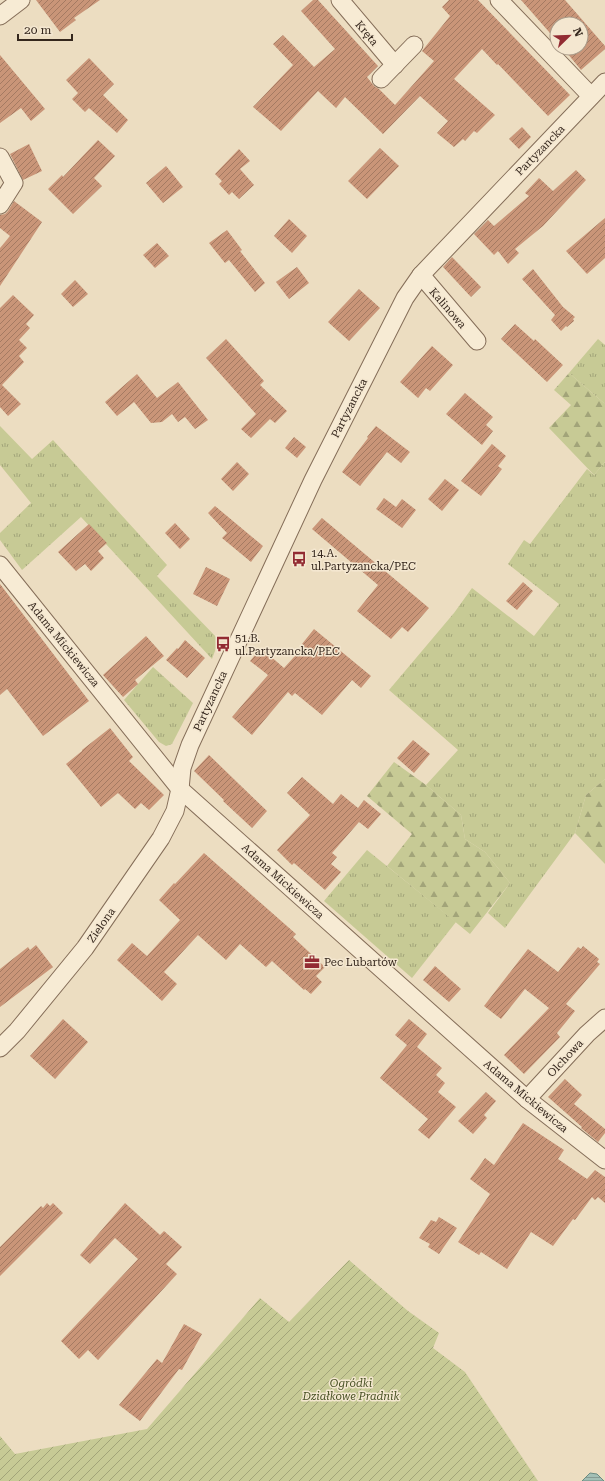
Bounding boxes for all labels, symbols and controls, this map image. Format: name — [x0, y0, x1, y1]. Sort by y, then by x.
scale bar — [18, 16, 72, 42]
north arrow — [549, 16, 589, 56]
street label: Kręta — [352, 18, 381, 48]
text: 20 m — [24, 23, 51, 37]
text: N — [570, 26, 586, 39]
street label: Partyzancka — [513, 122, 568, 178]
street label: Kalinowa — [427, 285, 469, 331]
street label: Partyzancka — [329, 376, 370, 440]
place label: 14.A. ul.Partyzancka/PEC — [311, 547, 416, 573]
bus stop icon: 14.A. ul.Partyzancka/PEC — [290, 550, 308, 568]
street label: Adama Mickiewicza — [25, 599, 102, 690]
place label: 51.B. ul.Partyzancka/PEC — [235, 632, 340, 658]
bus stop icon: 51.B. ul.Partyzancka/PEC — [214, 635, 232, 653]
street label: Partyzancka — [191, 669, 230, 733]
street label: Adama Mickiewicza — [239, 841, 326, 922]
street label: Zielona — [85, 905, 118, 945]
office icon: Pec Lubartów — [303, 953, 321, 971]
place label: Pec Lubartów — [324, 956, 398, 969]
street label: Olchowa — [545, 1037, 586, 1080]
street label: Adama Mickiewicza — [481, 1057, 570, 1135]
park label: Ogródki Działkowe Pradnik — [301, 1377, 400, 1403]

